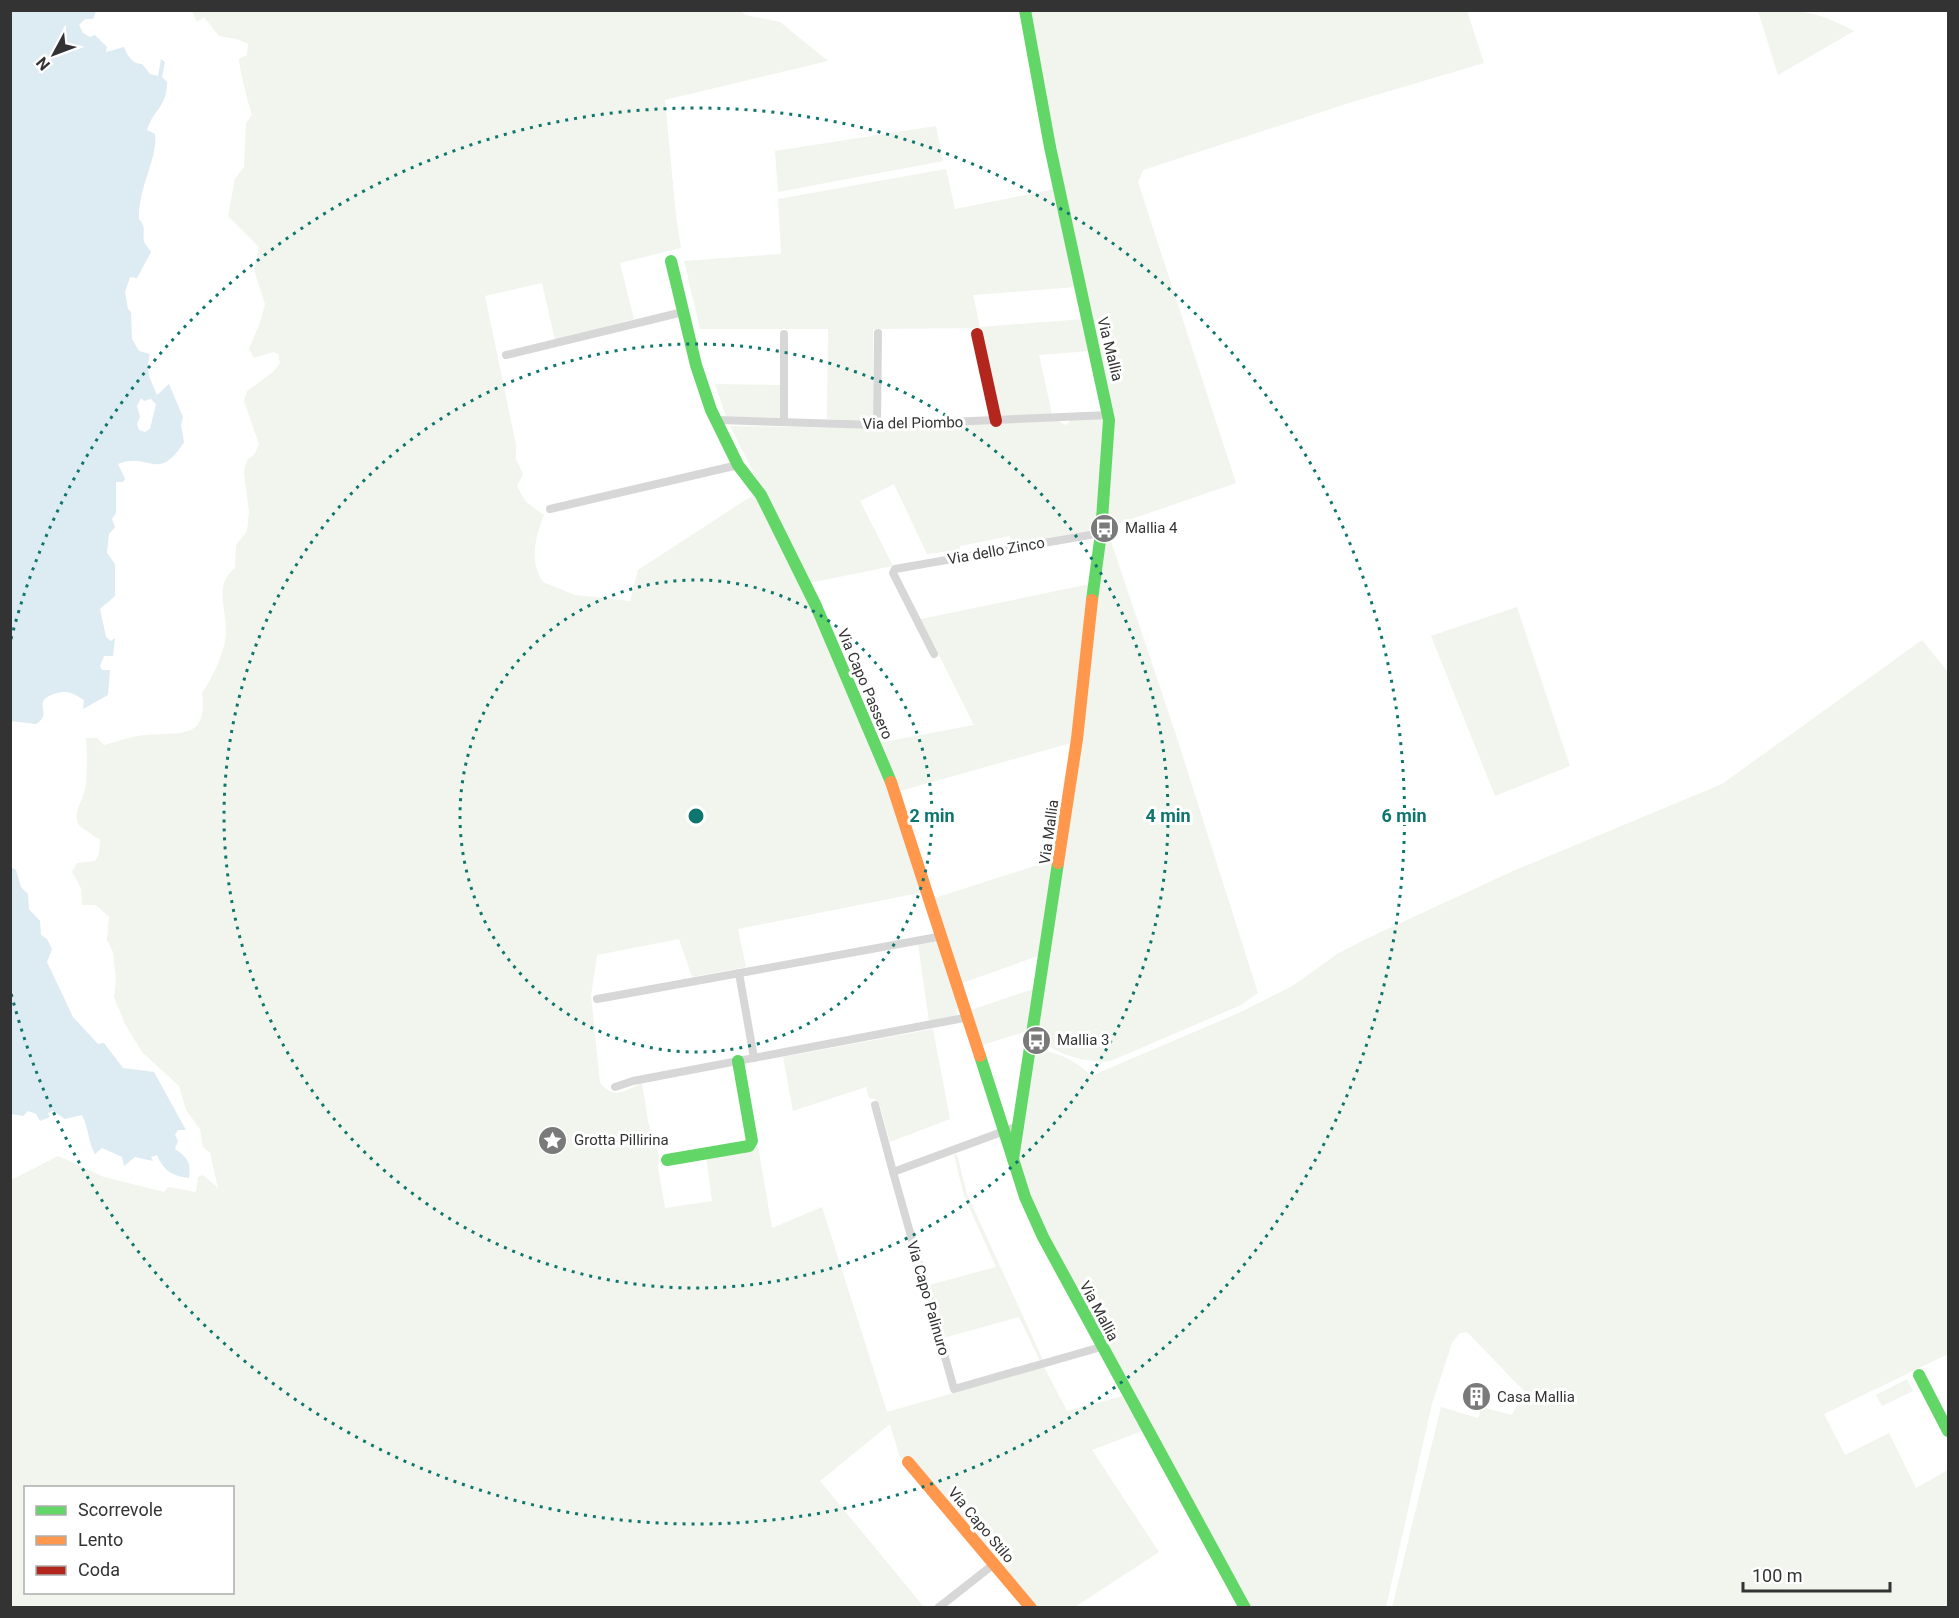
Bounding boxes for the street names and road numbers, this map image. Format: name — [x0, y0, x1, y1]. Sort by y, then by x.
street label: Via Mallia — [1093, 315, 1127, 383]
street label: Via del Piombo — [863, 413, 963, 433]
street label: Via dello Zinco — [946, 534, 1046, 568]
street label: Via Capo Passero — [834, 626, 896, 742]
street label: Via Mallia — [1036, 798, 1062, 866]
street label: Via Capo Palinuro — [903, 1239, 953, 1357]
street label: Via Mallia — [1076, 1278, 1122, 1344]
street label: Via Capo Stilo — [944, 1483, 1018, 1567]

